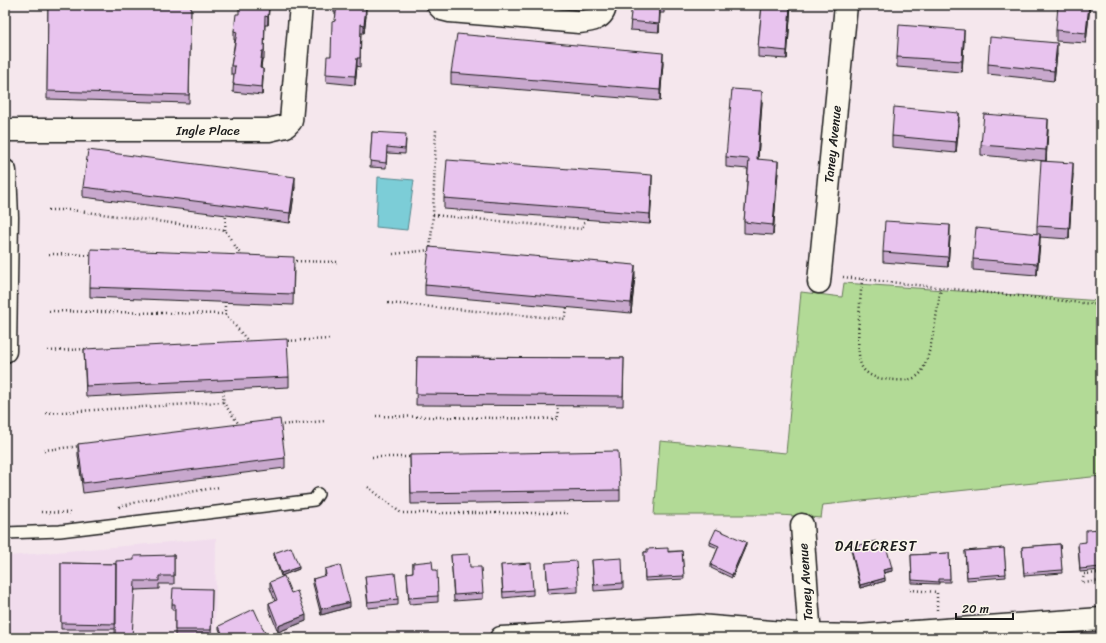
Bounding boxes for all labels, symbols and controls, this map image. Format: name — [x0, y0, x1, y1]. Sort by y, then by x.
street label: Taney Avenue — [817, 104, 848, 184]
street label: Ingle Place — [175, 119, 240, 142]
district label: DALECREST — [835, 534, 917, 559]
street label: Taney Avenue — [791, 542, 820, 622]
scale bar — [956, 595, 1013, 621]
text: 20 m — [962, 598, 989, 620]

